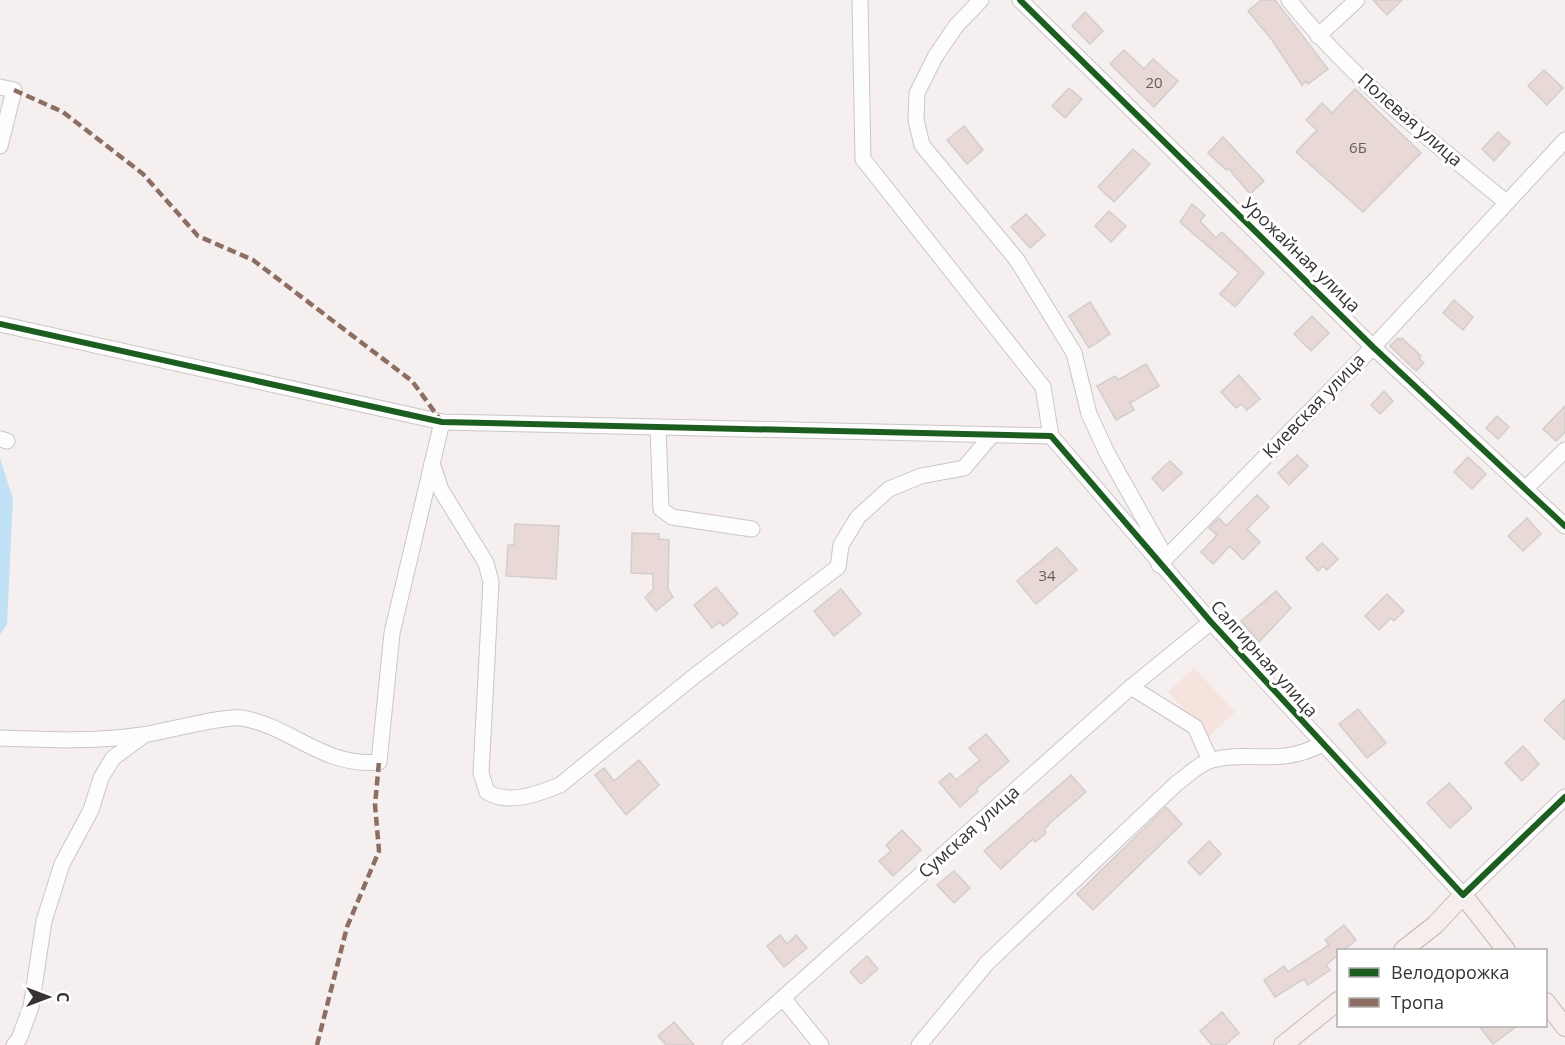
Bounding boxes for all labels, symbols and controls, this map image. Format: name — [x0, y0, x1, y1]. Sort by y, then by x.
street label: Полевая улица — [1353, 67, 1468, 171]
house number: 20 — [1145, 72, 1163, 92]
house number: 6Б — [1349, 137, 1367, 157]
street label: Урожайная улица — [1237, 192, 1366, 317]
street label: Киевская улица — [1257, 348, 1370, 463]
house number: 34 — [1038, 565, 1056, 585]
street label: Салгирная улица — [1206, 595, 1324, 722]
street label: Сумская улица — [913, 779, 1024, 883]
legend — [1337, 949, 1547, 1027]
text: Велодорожка — [1391, 960, 1509, 984]
north arrow — [18, 967, 78, 1027]
text: Тропа — [1391, 990, 1444, 1014]
text: С — [52, 992, 74, 1002]

